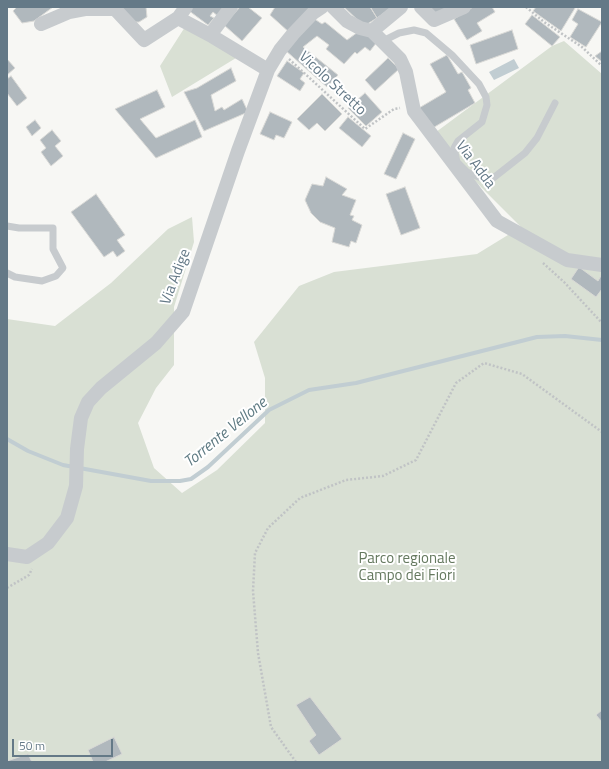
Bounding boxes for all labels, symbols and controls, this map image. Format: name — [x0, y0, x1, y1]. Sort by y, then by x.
street label: Vicolo Stretto — [295, 48, 369, 120]
street label: Via Adda — [451, 138, 499, 192]
street label: Via Adige — [157, 247, 195, 307]
water label: Torrente Vellone — [181, 394, 271, 472]
park label: Parco regionale Campo dei Fiori — [358, 550, 456, 585]
scale bar — [14, 731, 115, 757]
text: 50 m — [19, 736, 45, 755]

